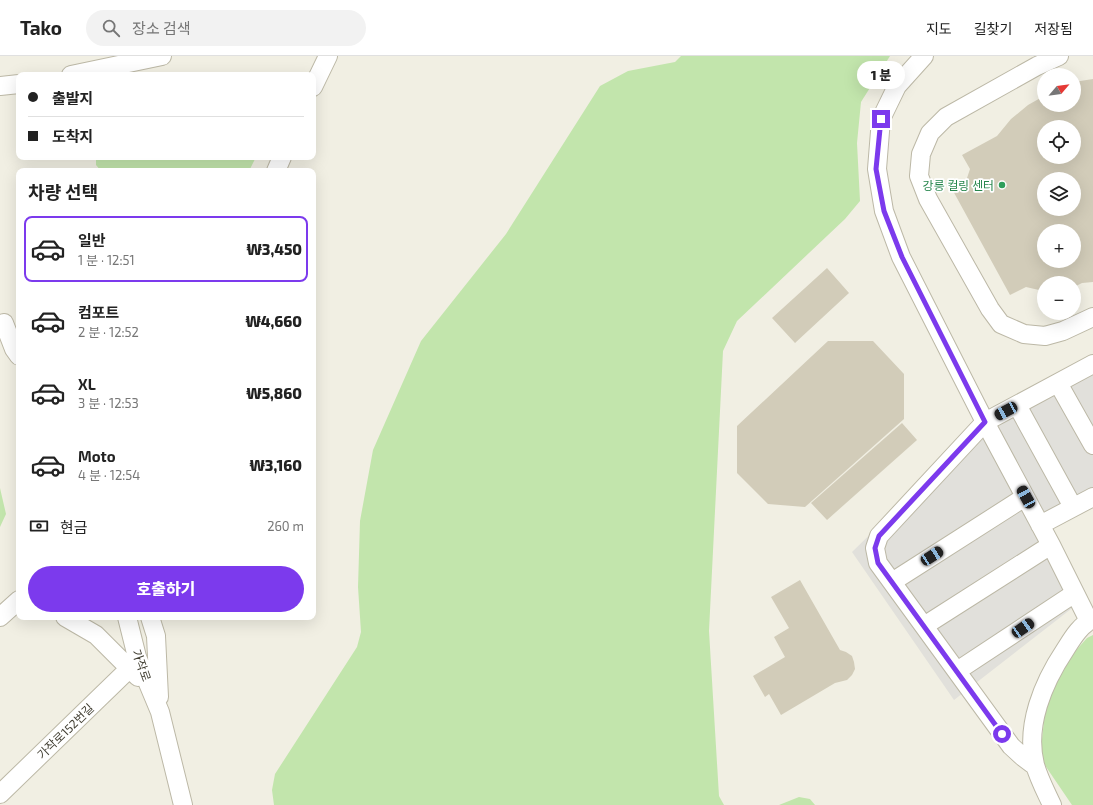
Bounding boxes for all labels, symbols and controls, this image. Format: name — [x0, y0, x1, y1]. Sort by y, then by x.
search box — [86, 10, 366, 46]
text: Tako — [20, 16, 62, 39]
icon: search — [100, 17, 122, 39]
text: 장소 검색 — [132, 19, 191, 37]
text: 지도 — [926, 20, 952, 37]
text: 길찾기 — [974, 20, 1012, 37]
text: 저장됨 — [1034, 20, 1073, 37]
callout: 1 분 — [857, 61, 905, 89]
text: 1 분 — [871, 67, 891, 83]
north arrow — [1037, 68, 1081, 112]
map controls — [1037, 68, 1081, 320]
text: 출발지 — [52, 89, 93, 107]
route end — [872, 110, 890, 128]
button: locate — [1037, 120, 1081, 164]
text: 도착지 — [52, 127, 93, 145]
button: layers — [1037, 172, 1081, 216]
place label: 강릉 컬링 센터 — [922, 178, 994, 192]
marker: 강릉 컬링 센터 — [997, 180, 1007, 190]
text: 차량 선택 — [28, 181, 98, 203]
button: + — [1037, 224, 1081, 268]
icon: car — [30, 231, 66, 267]
text: 일반 — [78, 231, 106, 249]
text: ₩3,450 — [246, 240, 302, 258]
text: 1 분 · 12:51 — [78, 252, 135, 268]
button: − — [1037, 276, 1081, 320]
icon: car — [30, 303, 66, 339]
text: 컴포트 — [78, 303, 119, 321]
text: ₩4,660 — [245, 312, 302, 330]
text: 2 분 · 12:52 — [78, 324, 139, 340]
icon: car — [30, 375, 66, 411]
text: XL — [78, 375, 96, 393]
text: ₩5,860 — [246, 384, 302, 402]
text: 3 분 · 12:53 — [78, 395, 139, 411]
car — [993, 400, 1019, 422]
icon: car — [30, 447, 66, 483]
text: Moto — [78, 447, 116, 465]
text: ₩3,160 — [249, 456, 302, 474]
text: 4 분 · 12:54 — [78, 467, 140, 483]
car — [1015, 484, 1037, 510]
icon: cash — [28, 515, 50, 537]
text: 현금 — [60, 518, 88, 536]
text: 260 m — [267, 518, 304, 534]
car — [919, 544, 945, 568]
button: 호출하기 — [28, 566, 304, 612]
car — [1010, 616, 1036, 640]
street label: 가작로 — [130, 647, 154, 683]
street label: 가작로152번길 — [34, 701, 96, 761]
route start — [993, 725, 1011, 743]

